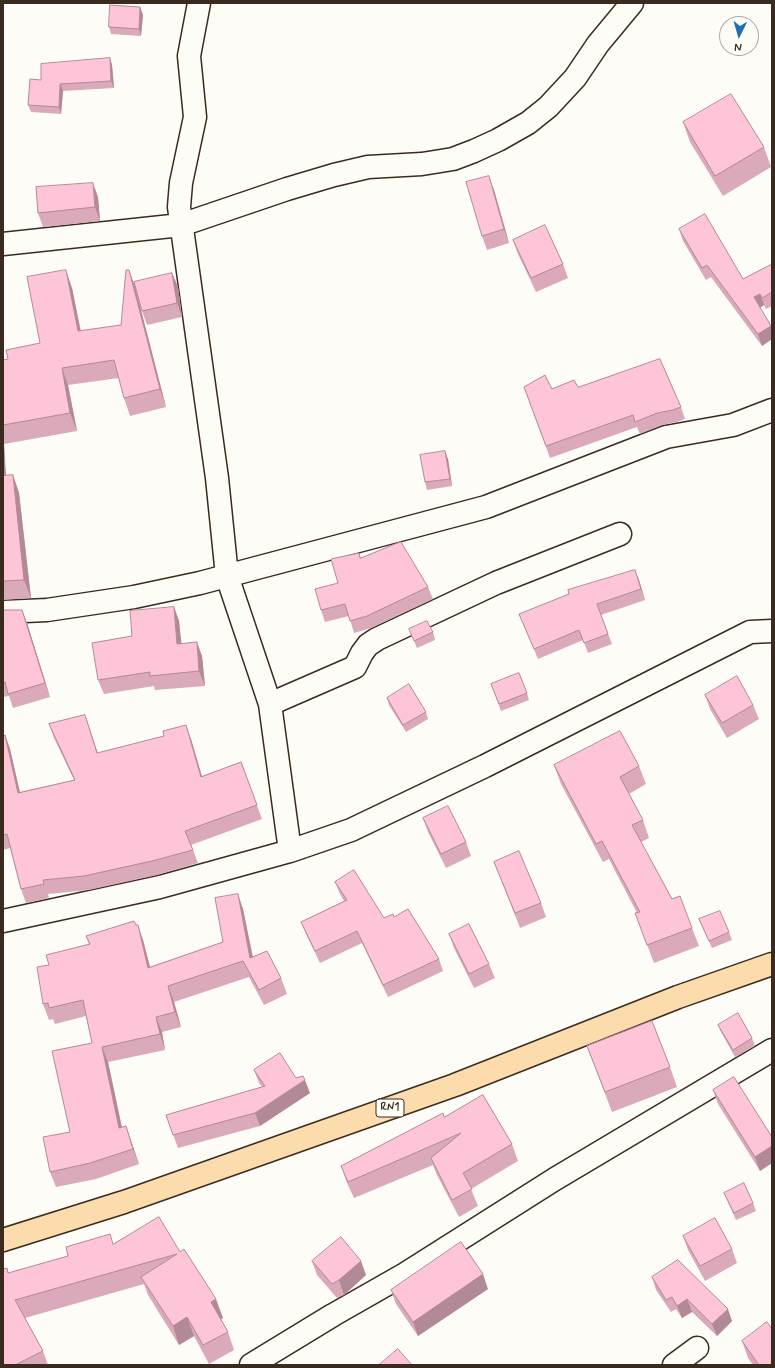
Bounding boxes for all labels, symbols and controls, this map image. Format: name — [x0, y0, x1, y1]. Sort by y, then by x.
north arrow — [719, 16, 759, 56]
text: N — [734, 40, 742, 54]
road number: RN1 — [376, 1099, 404, 1117]

